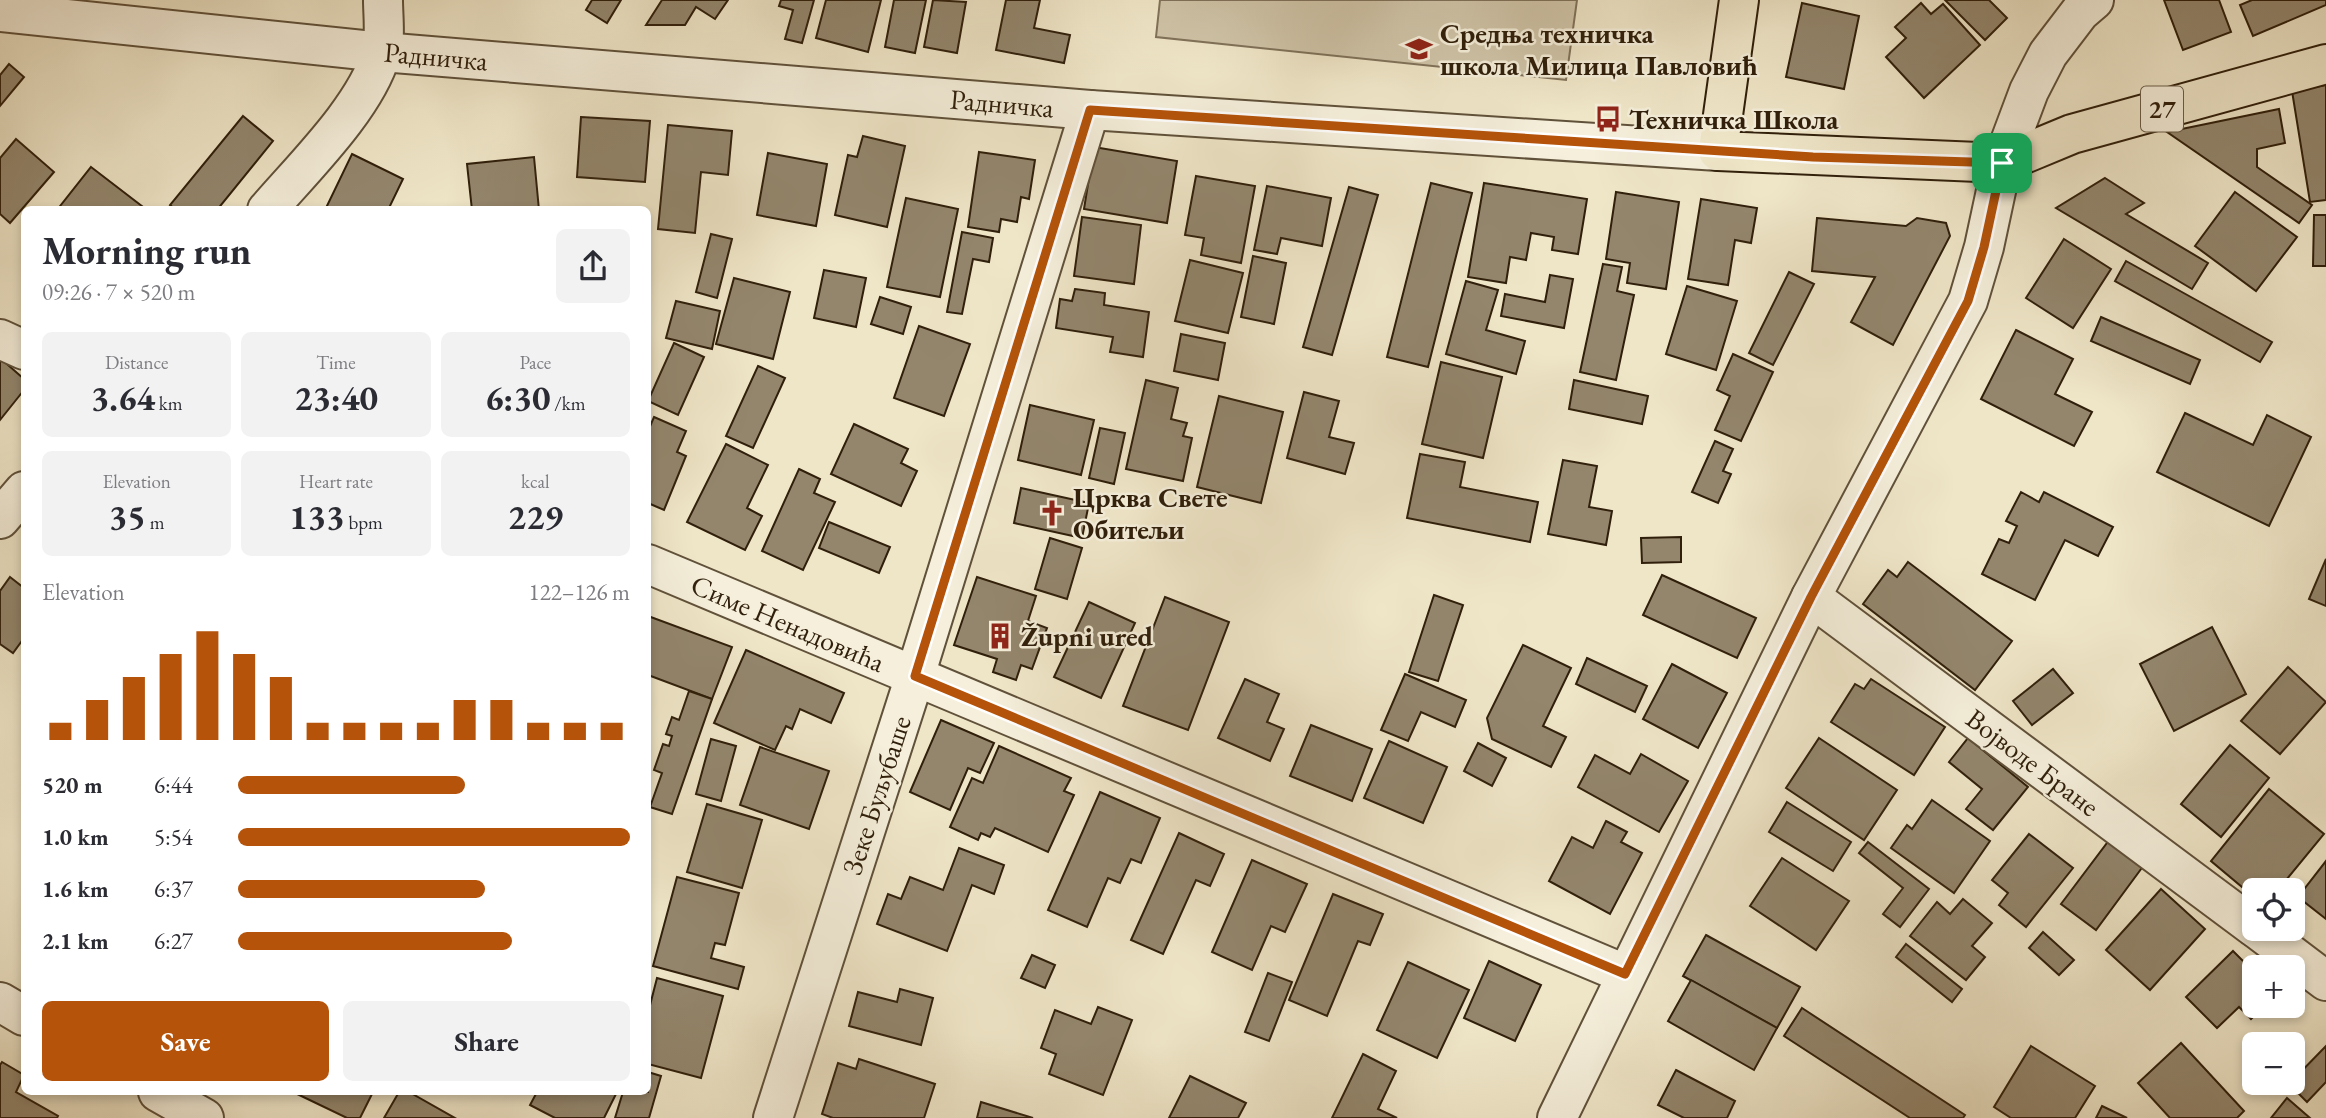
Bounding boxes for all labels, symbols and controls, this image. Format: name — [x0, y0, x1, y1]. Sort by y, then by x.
place label: Средња техничка школа Милица Павловић — [1440, 15, 1758, 83]
street label: Радничка — [383, 34, 490, 79]
school or university icon: Средња техничка школа Милица Павловић — [1404, 34, 1434, 64]
street label: Радничка — [949, 81, 1056, 126]
road number: 27 — [2141, 86, 2183, 132]
place label: Техничка Школа — [1629, 101, 1839, 137]
bus stop icon: Техничка Школа — [1593, 104, 1623, 134]
pin — [1972, 133, 2032, 193]
icon: arrive — [1983, 144, 2021, 182]
text: Morning run — [42, 226, 251, 275]
button: share — [556, 229, 630, 303]
text: 09:26 · 7 × 520 m — [42, 277, 195, 307]
text: Distance — [105, 350, 168, 375]
text: Time — [316, 350, 356, 375]
text: Pace — [519, 350, 551, 375]
text: 3.64 — [91, 375, 155, 420]
text: 23:40 — [294, 375, 378, 420]
text: 6:30 — [485, 375, 550, 420]
text: km — [155, 391, 183, 416]
text: /km — [550, 391, 586, 416]
text: Elevation — [102, 469, 171, 494]
text: Heart rate — [299, 469, 373, 494]
text: kcal — [521, 469, 550, 494]
place label: Црква Свете Обитељи — [1073, 479, 1228, 547]
text: 35 — [109, 494, 146, 539]
text: 133 — [289, 494, 345, 539]
text: 229 — [508, 494, 563, 539]
church icon: Црква Свете Обитељи — [1037, 498, 1067, 528]
text: m — [146, 510, 164, 535]
text: bpm — [345, 510, 383, 535]
street label: Симе Ненадовића — [686, 566, 891, 680]
text: Elevation — [42, 577, 125, 607]
text: 122–126 m — [529, 577, 630, 607]
place label: Župni ured — [1021, 618, 1154, 654]
building icon: Župni ured — [985, 621, 1015, 651]
street label: Војводе Бране — [1959, 700, 2107, 824]
street label: Зеке Буљубаше — [833, 711, 919, 879]
text: 520 m — [42, 770, 103, 800]
text: 6:44 — [154, 770, 193, 800]
text: 1.0 km — [42, 822, 109, 852]
text: 5:54 — [154, 822, 193, 852]
text: 1.6 km — [42, 874, 109, 904]
text: 6:37 — [154, 874, 193, 904]
map controls — [2242, 878, 2305, 1095]
button: locate — [2242, 878, 2305, 941]
text: 2.1 km — [42, 926, 109, 956]
text: 6:27 — [154, 926, 193, 956]
button: + — [2242, 955, 2305, 1018]
button: Save — [42, 1001, 329, 1081]
button: Share — [343, 1001, 630, 1081]
button: − — [2242, 1032, 2305, 1095]

